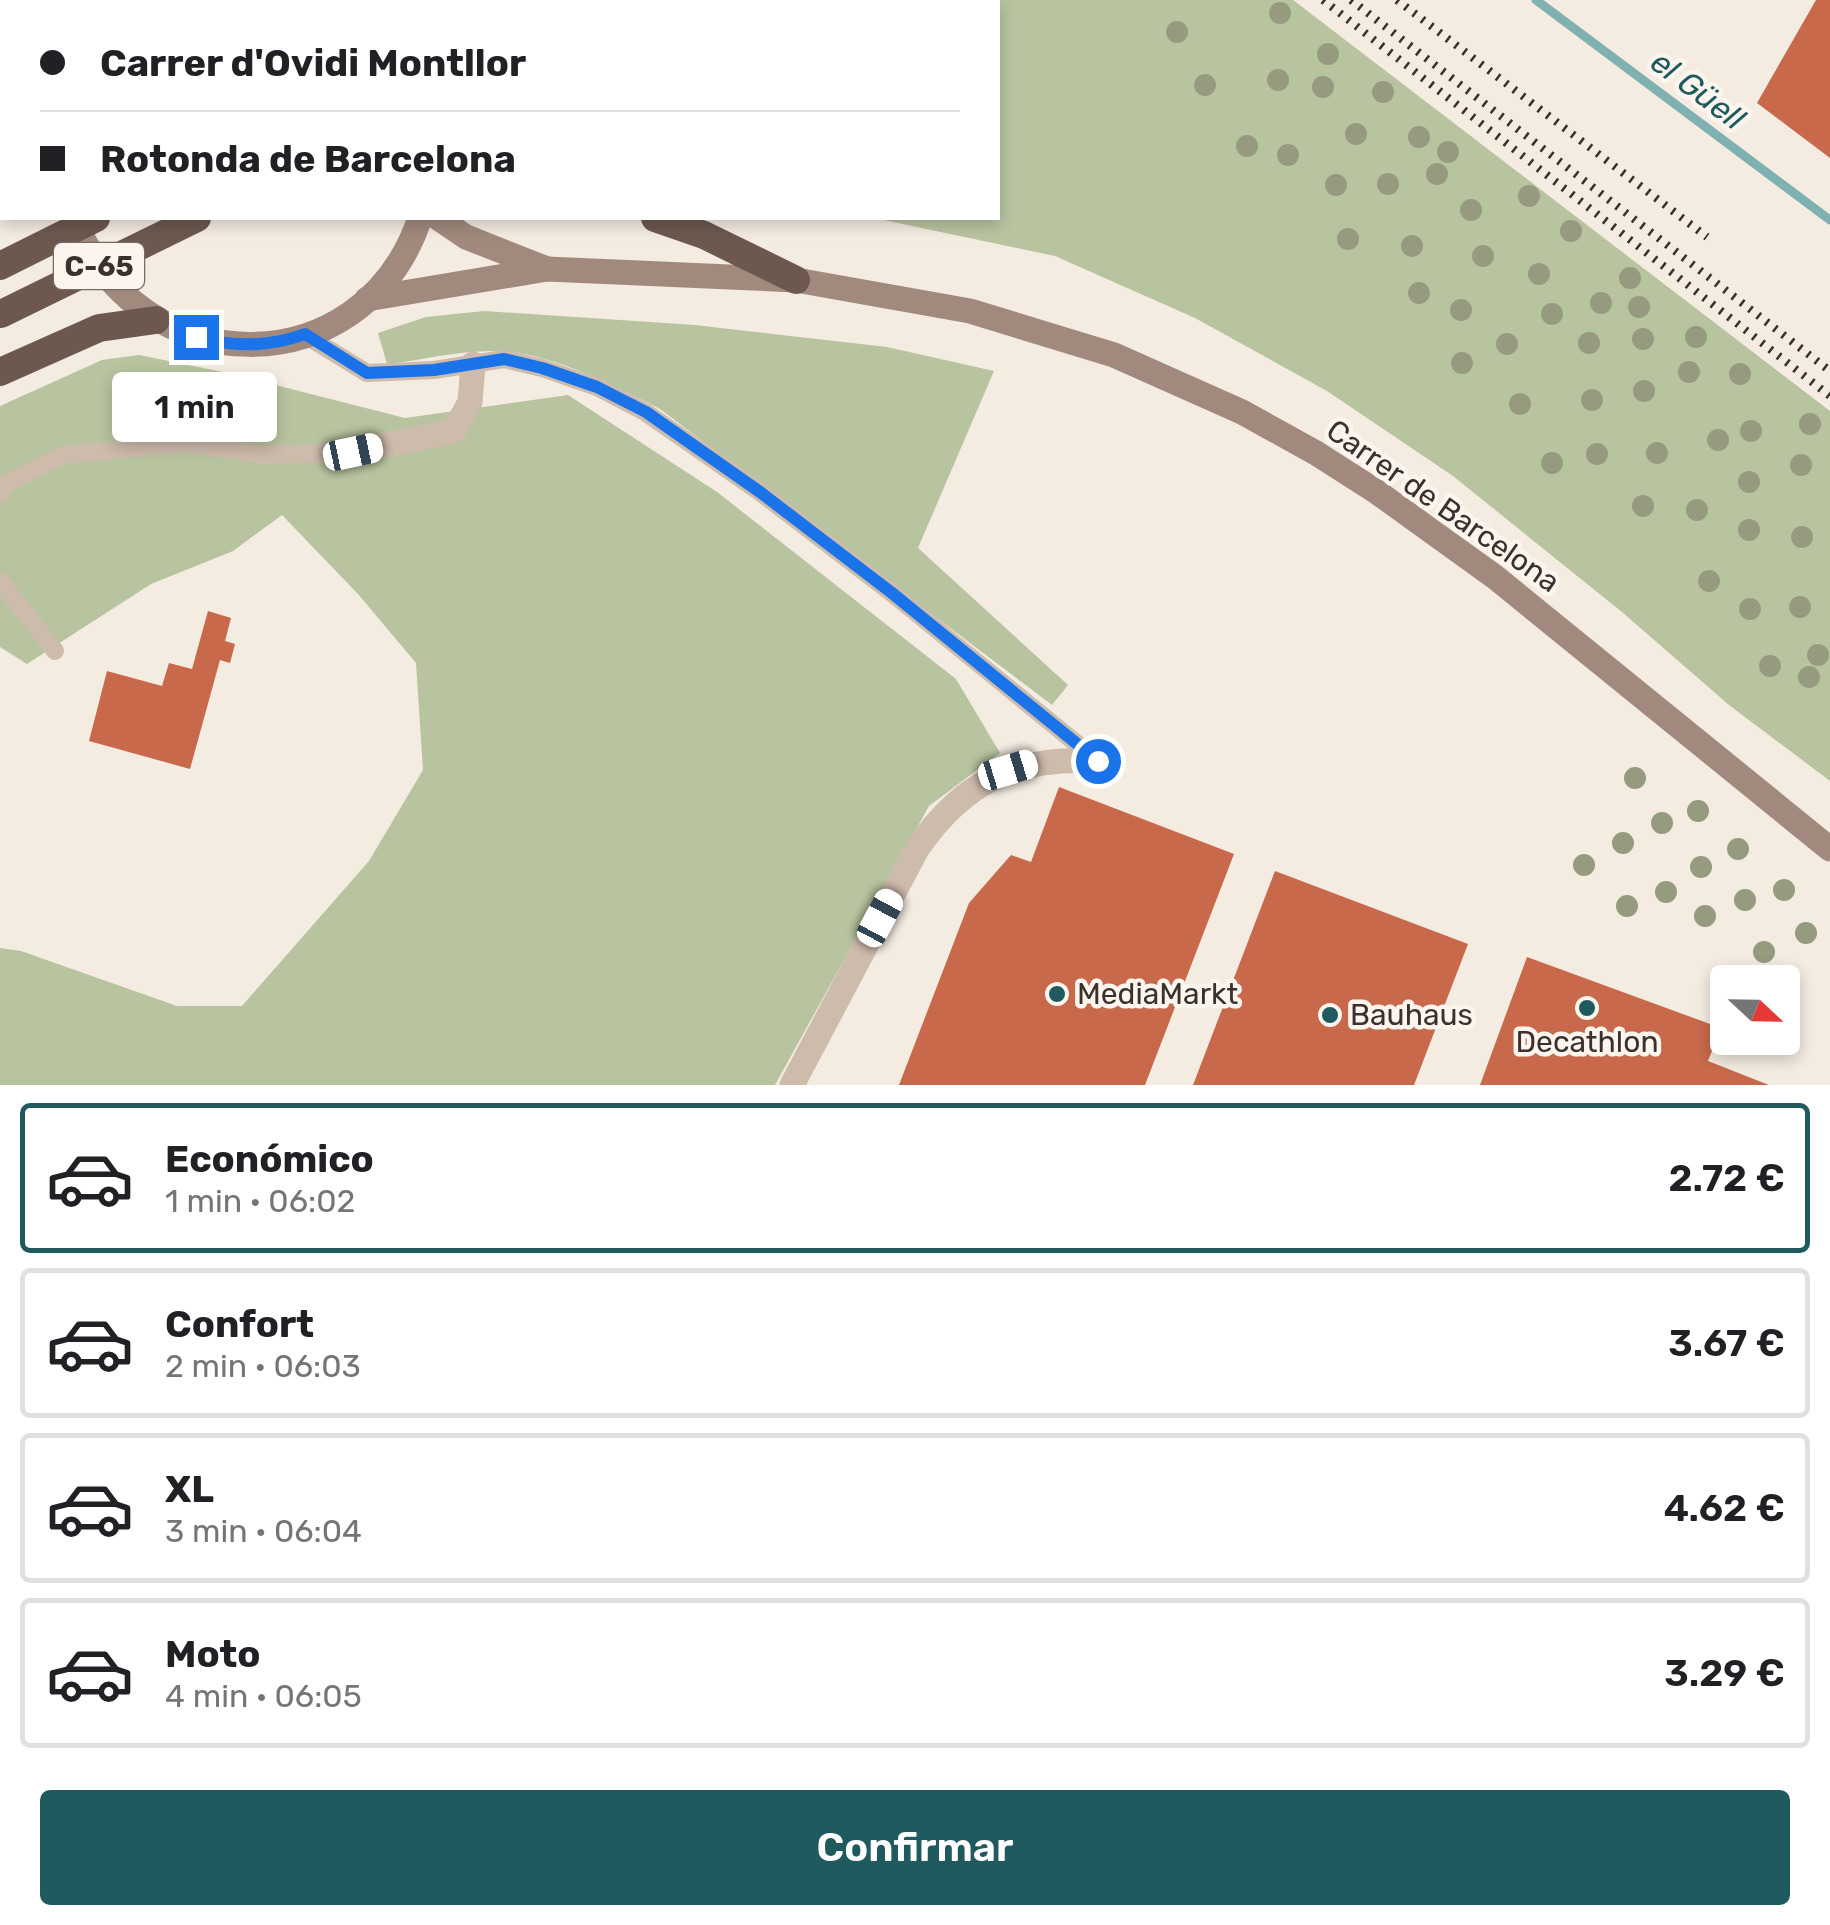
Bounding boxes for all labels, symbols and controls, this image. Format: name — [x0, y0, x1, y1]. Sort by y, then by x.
text: Carrer d'Ovidi Montllor — [100, 40, 526, 86]
water label: el Güell — [1643, 42, 1754, 138]
text: Rotonda de Barcelona — [100, 136, 516, 182]
road number: C-65 — [54, 243, 144, 289]
route end — [174, 315, 219, 360]
callout: 1 min — [114, 372, 278, 442]
text: 1 min — [154, 388, 235, 426]
street label: Carrer de Barcelona — [1320, 412, 1566, 600]
car — [321, 431, 385, 473]
route start — [1076, 739, 1121, 784]
car — [975, 747, 1041, 793]
car — [853, 884, 907, 952]
north arrow — [1710, 965, 1800, 1055]
map controls — [1710, 965, 1800, 1055]
place label: MediaMarkt — [1077, 976, 1239, 1012]
marker: MediaMarkt — [1046, 983, 1068, 1005]
place label: Bauhaus — [1350, 997, 1473, 1033]
marker: Decathlon — [1576, 997, 1598, 1019]
marker: Bauhaus — [1319, 1004, 1341, 1026]
place label: Decathlon — [1515, 1024, 1659, 1060]
icon: car — [45, 1133, 135, 1223]
text: Económico — [165, 1136, 374, 1182]
text: 2.72 € — [1668, 1155, 1785, 1201]
text: 1 min · 06:02 — [165, 1182, 355, 1220]
icon: car — [45, 1298, 135, 1388]
text: Confort — [165, 1301, 314, 1347]
text: 3.67 € — [1668, 1320, 1785, 1366]
text: 2 min · 06:03 — [165, 1347, 361, 1385]
icon: car — [45, 1463, 135, 1553]
text: XL — [165, 1466, 214, 1512]
text: 4.62 € — [1664, 1485, 1785, 1531]
text: 3 min · 06:04 — [165, 1512, 362, 1550]
icon: car — [45, 1628, 135, 1718]
text: Moto — [165, 1631, 261, 1677]
text: 3.29 € — [1664, 1650, 1785, 1696]
text: 4 min · 06:05 — [165, 1677, 362, 1715]
button: Confirmar — [40, 1790, 1790, 1905]

